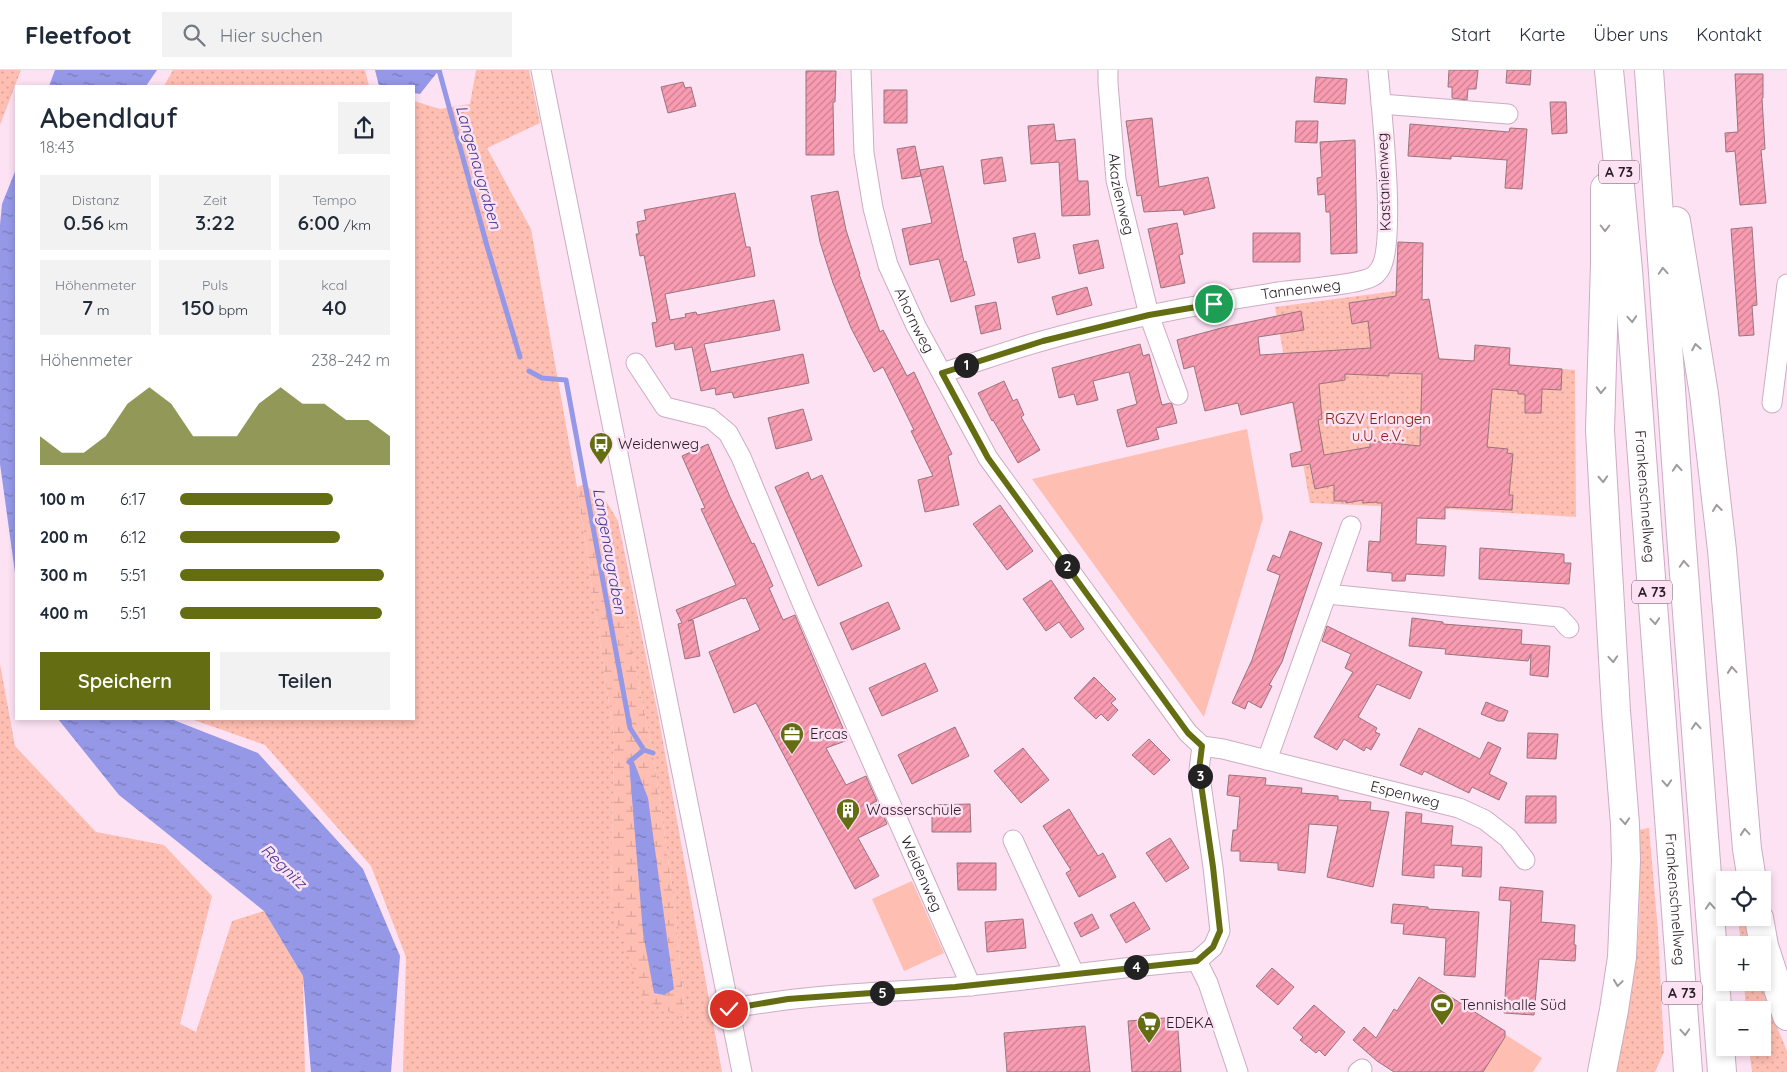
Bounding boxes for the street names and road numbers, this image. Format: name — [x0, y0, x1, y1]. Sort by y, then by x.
street label: Kastanienweg — [1372, 132, 1395, 232]
street label: Akazienweg — [1105, 152, 1139, 237]
road number: A 73 — [1599, 160, 1639, 184]
street label: Tannenweg — [1259, 275, 1342, 304]
street label: Ahornweg — [891, 284, 939, 356]
street label: Frankenschnellweg — [1631, 429, 1660, 563]
road number: A 73 — [1632, 581, 1672, 604]
street label: Espenweg — [1369, 776, 1442, 812]
street label: Frankenschnellweg — [1661, 832, 1690, 966]
street label: Weidenweg — [897, 833, 947, 915]
road number: A 73 — [1662, 981, 1702, 1004]

